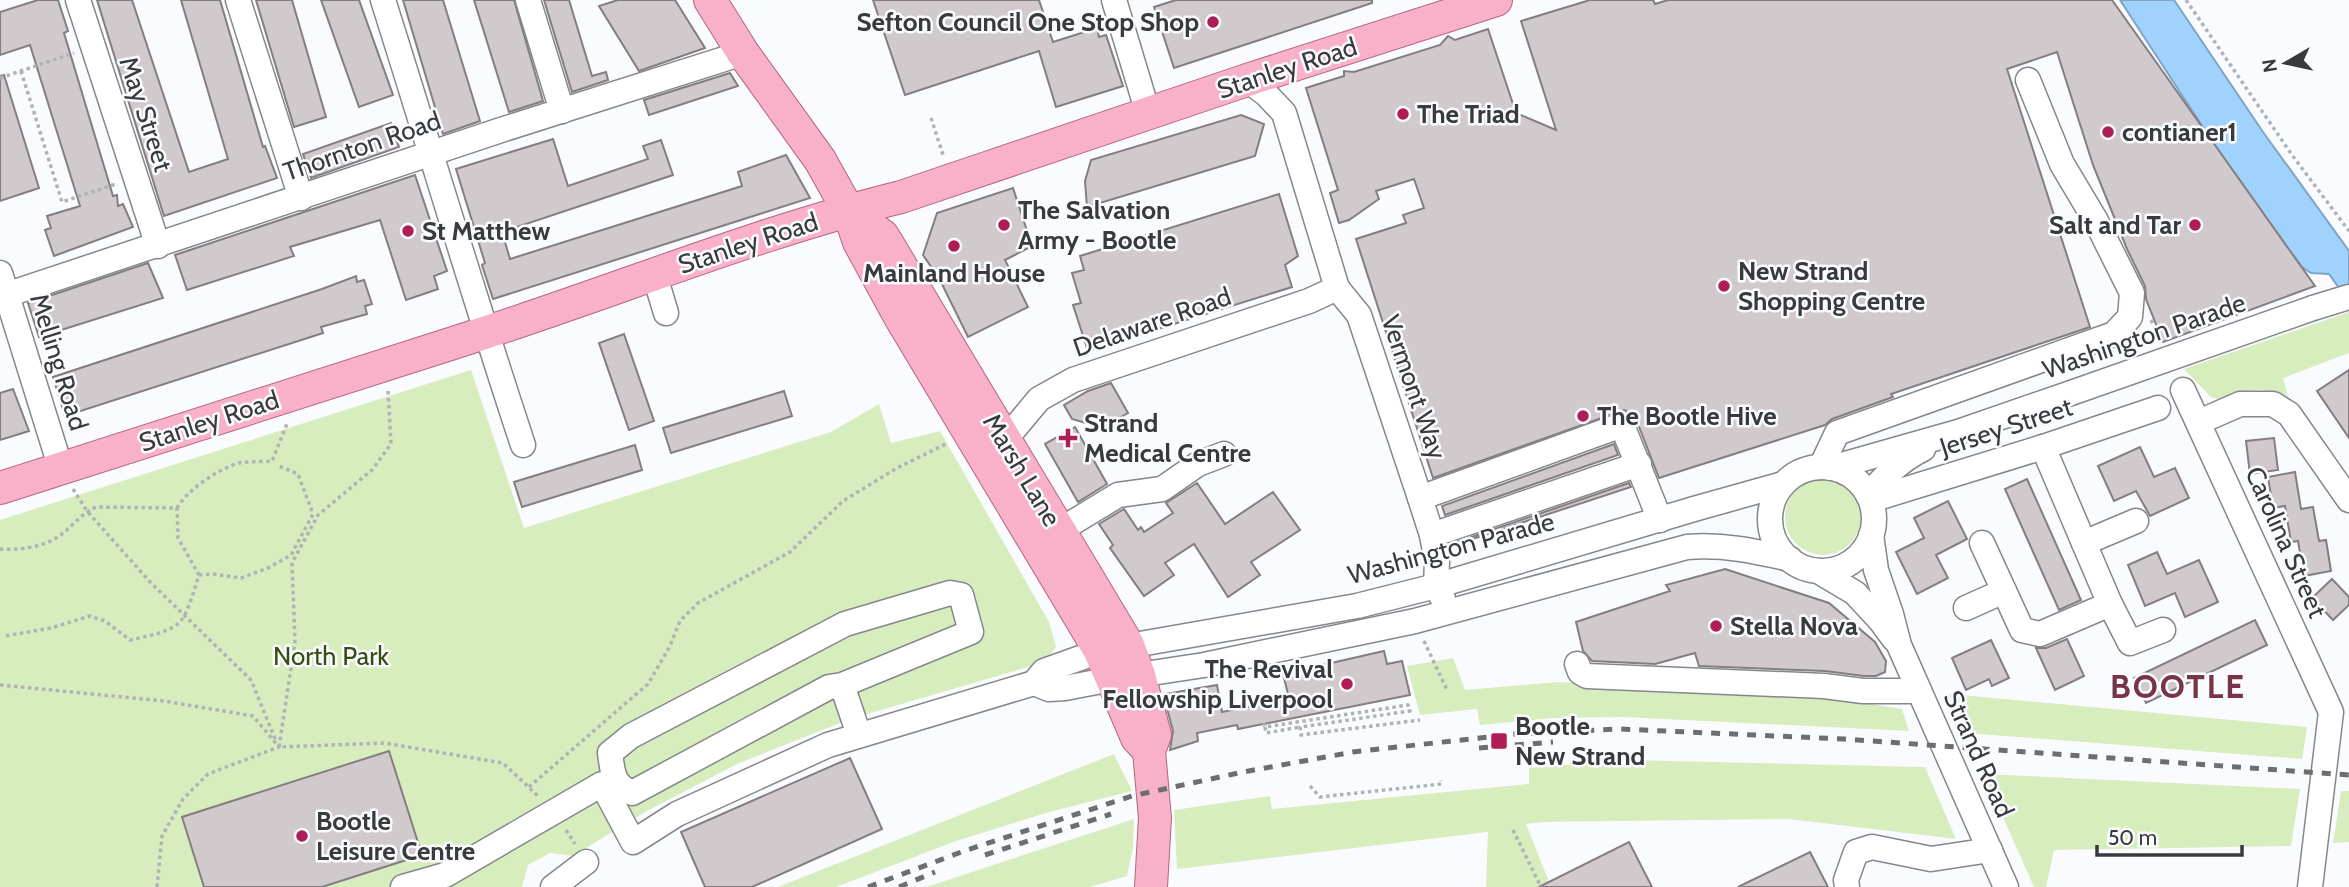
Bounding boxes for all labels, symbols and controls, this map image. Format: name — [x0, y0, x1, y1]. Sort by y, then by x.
place label: Sefton Council One Stop Shop — [857, 6, 1199, 38]
marker: Sefton Council One Stop Shop — [1205, 14, 1221, 30]
north arrow — [2251, 28, 2321, 98]
street label: Stanley Road — [1213, 30, 1361, 106]
street label: May Street — [112, 53, 180, 176]
text: N — [2257, 57, 2282, 74]
place label: The Triad — [1417, 98, 1520, 130]
street label: Thornton Road — [279, 104, 445, 188]
marker: The Triad — [1395, 106, 1411, 122]
place label: contianer1 — [2122, 116, 2237, 148]
marker: contianer1 — [2100, 124, 2116, 140]
place label: The Salvation Army - Bootle — [1018, 194, 1176, 256]
street label: Stanley Road — [674, 205, 822, 281]
place label: Salt and Tar — [2049, 209, 2181, 241]
place label: St Matthew — [422, 215, 550, 247]
marker: The Salvation Army - Bootle — [996, 217, 1012, 233]
marker: Salt and Tar — [2187, 217, 2203, 233]
marker: St Matthew — [400, 223, 416, 239]
marker: Mainland House — [946, 238, 962, 254]
place label: New Strand Shopping Centre — [1738, 255, 1925, 317]
place label: Mainland House — [863, 257, 1045, 289]
marker: New Strand Shopping Centre — [1716, 278, 1732, 294]
street label: Delaware Road — [1069, 280, 1235, 364]
street label: Washington Parade — [2038, 286, 2250, 386]
street label: Melling Road — [23, 290, 95, 434]
street label: Vermont Way — [1374, 311, 1454, 463]
street label: Stanley Road — [135, 383, 283, 459]
street label: Jersey Street — [1935, 390, 2077, 464]
place label: The Bootle Hive — [1597, 400, 1777, 432]
place label: Strand Medical Centre — [1084, 407, 1251, 469]
street label: Marsh Lane — [976, 408, 1068, 532]
marker: The Bootle Hive — [1575, 408, 1591, 424]
marker: Strand Medical Centre — [1058, 428, 1078, 448]
street label: Carolina Street — [2238, 461, 2334, 623]
street label: Washington Parade — [1344, 505, 1558, 591]
place label: Stella Nova — [1730, 610, 1858, 642]
marker: Stella Nova — [1708, 618, 1724, 634]
park label: North Park — [273, 640, 389, 672]
place label: The Revival Fellowship Liverpool — [1102, 653, 1333, 715]
district label: BOOTLE — [2110, 666, 2246, 706]
marker: The Revival Fellowship Liverpool — [1339, 676, 1355, 692]
street label: Strand Road — [1937, 686, 2021, 822]
place label: Bootle New Strand — [1515, 710, 1645, 772]
marker: Bootle New Strand — [1489, 731, 1509, 751]
place label: Bootle Leisure Centre — [316, 805, 475, 867]
scale bar — [2097, 814, 2242, 858]
text: 50 m — [2108, 825, 2157, 850]
marker: Bootle Leisure Centre — [294, 828, 310, 844]

